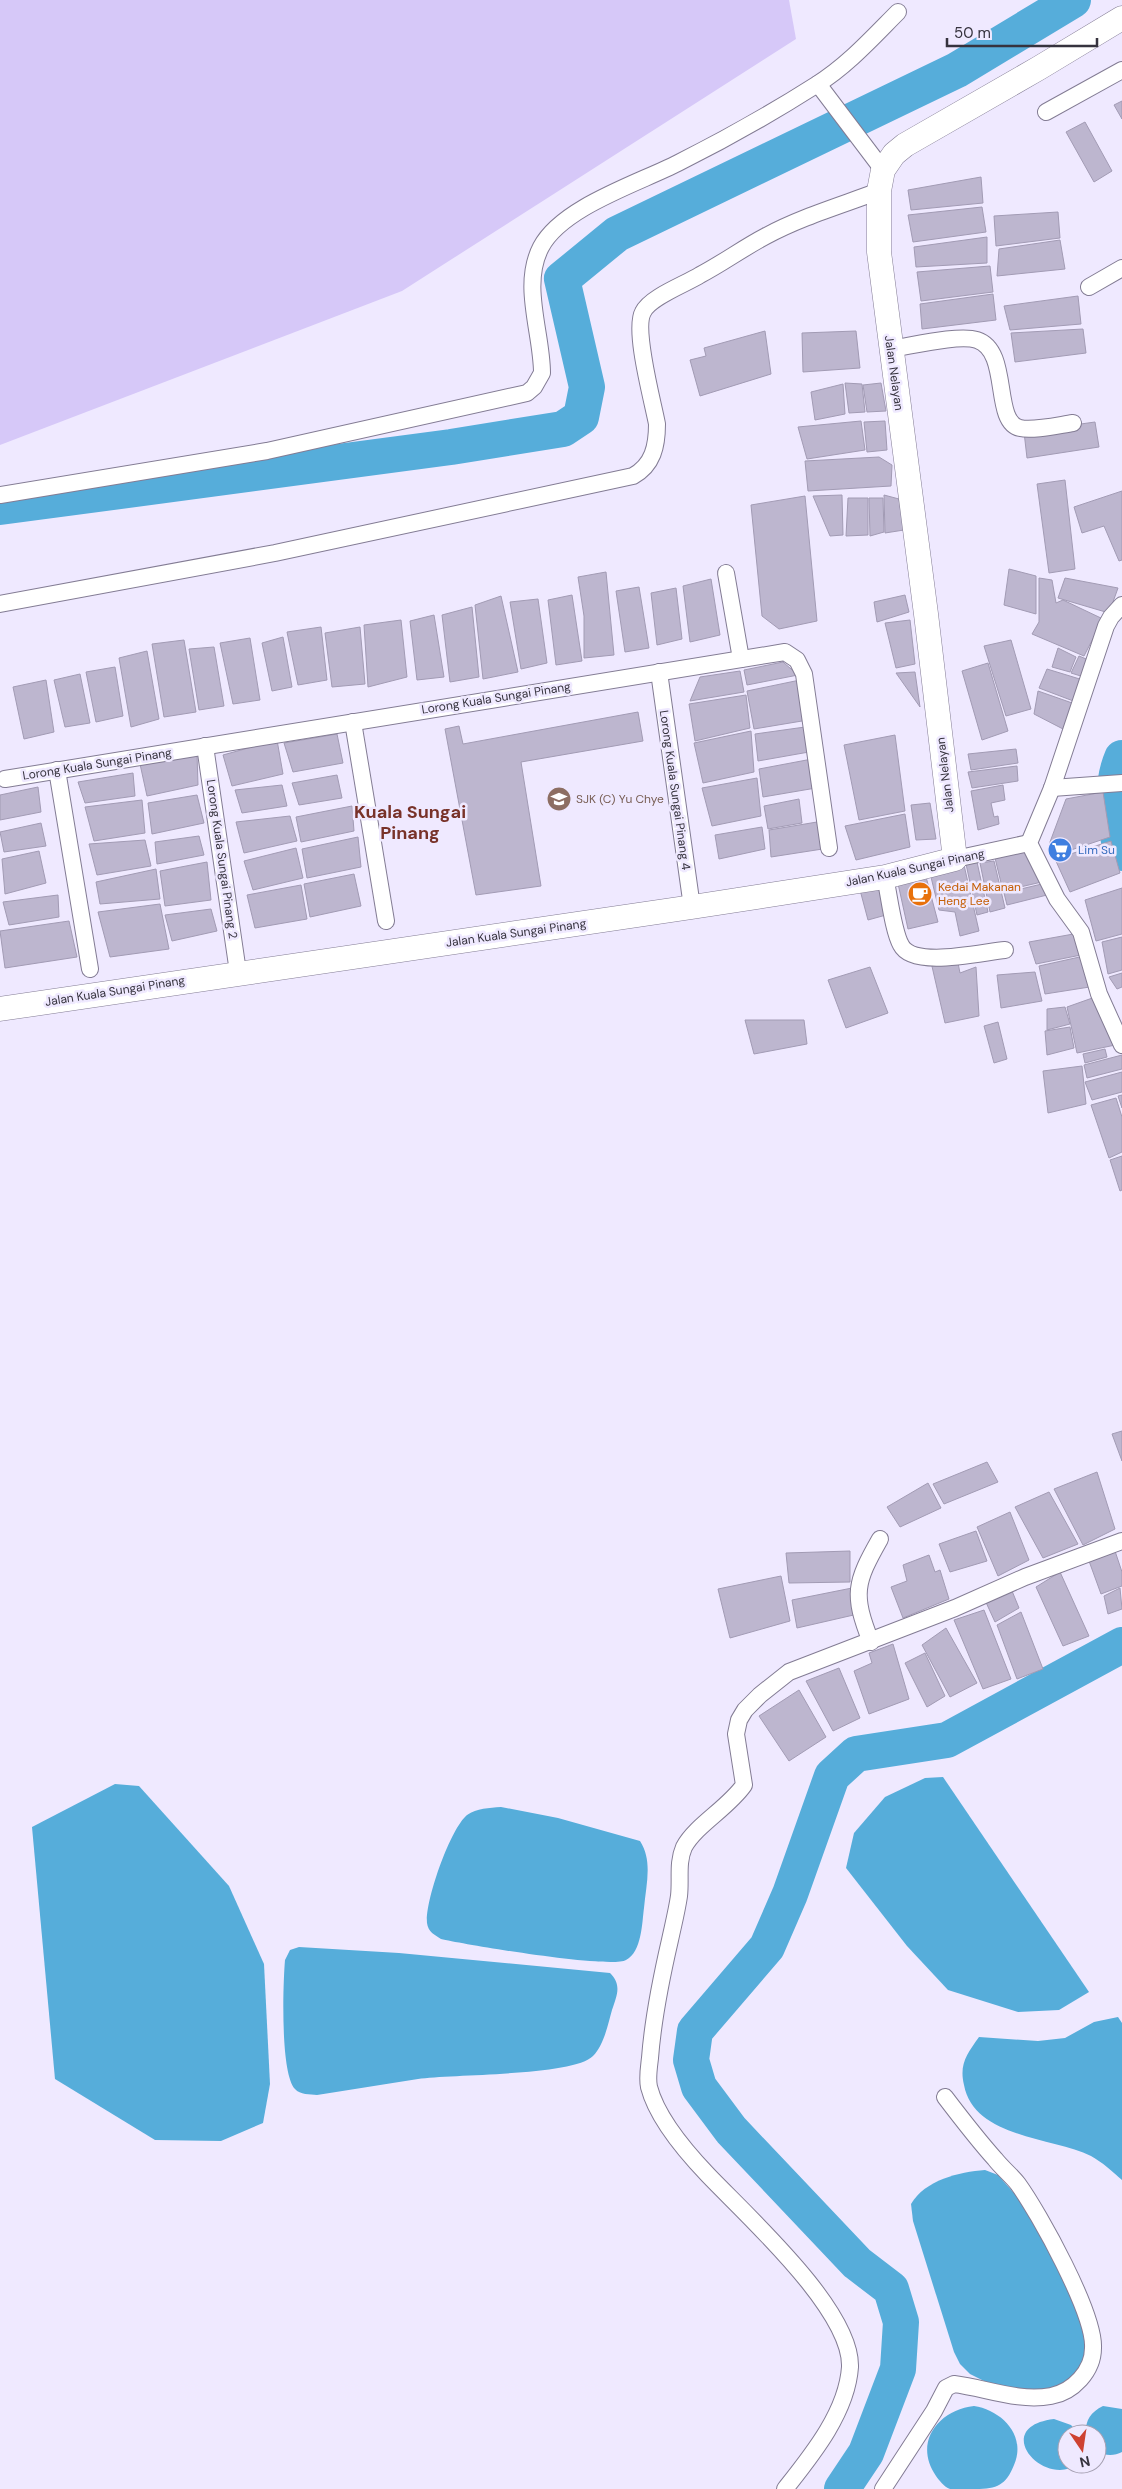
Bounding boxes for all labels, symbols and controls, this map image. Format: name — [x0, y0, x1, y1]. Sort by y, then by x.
scale bar — [947, 15, 1097, 47]
text: 50 m — [954, 23, 991, 43]
street label: Jalan Nelayan — [881, 334, 907, 412]
street label: Lorong Kuala Sungai Pinang — [420, 678, 572, 718]
street label: Lorong Kuala Sungai Pinang 4 — [656, 709, 694, 871]
street label: Jalan Nelayan — [932, 736, 958, 814]
street label: Lorong Kuala Sungai Pinang — [21, 744, 173, 784]
street label: Lorong Kuala Sungai Pinang 2 — [203, 778, 241, 940]
school or university icon: SJK (C) Yu Chye — [546, 786, 572, 812]
place label: SJK (C) Yu Chye — [576, 791, 664, 807]
district label: Kuala Sungai Pinang — [354, 800, 466, 845]
supermarket icon: Lim Su — [1047, 837, 1073, 863]
place label: Lim Su — [1078, 842, 1115, 858]
street label: Jalan Kuala Sungai Pinang — [844, 845, 986, 891]
place label: Kedai Makanan Heng Lee — [938, 879, 1021, 909]
cafe icon: Kedai Makanan Heng Lee — [907, 881, 933, 907]
street label: Jalan Kuala Sungai Pinang — [445, 915, 587, 951]
street label: Jalan Kuala Sungai Pinang — [44, 972, 186, 1010]
north arrow — [1057, 2424, 1107, 2474]
text: N — [1078, 2452, 1092, 2472]

